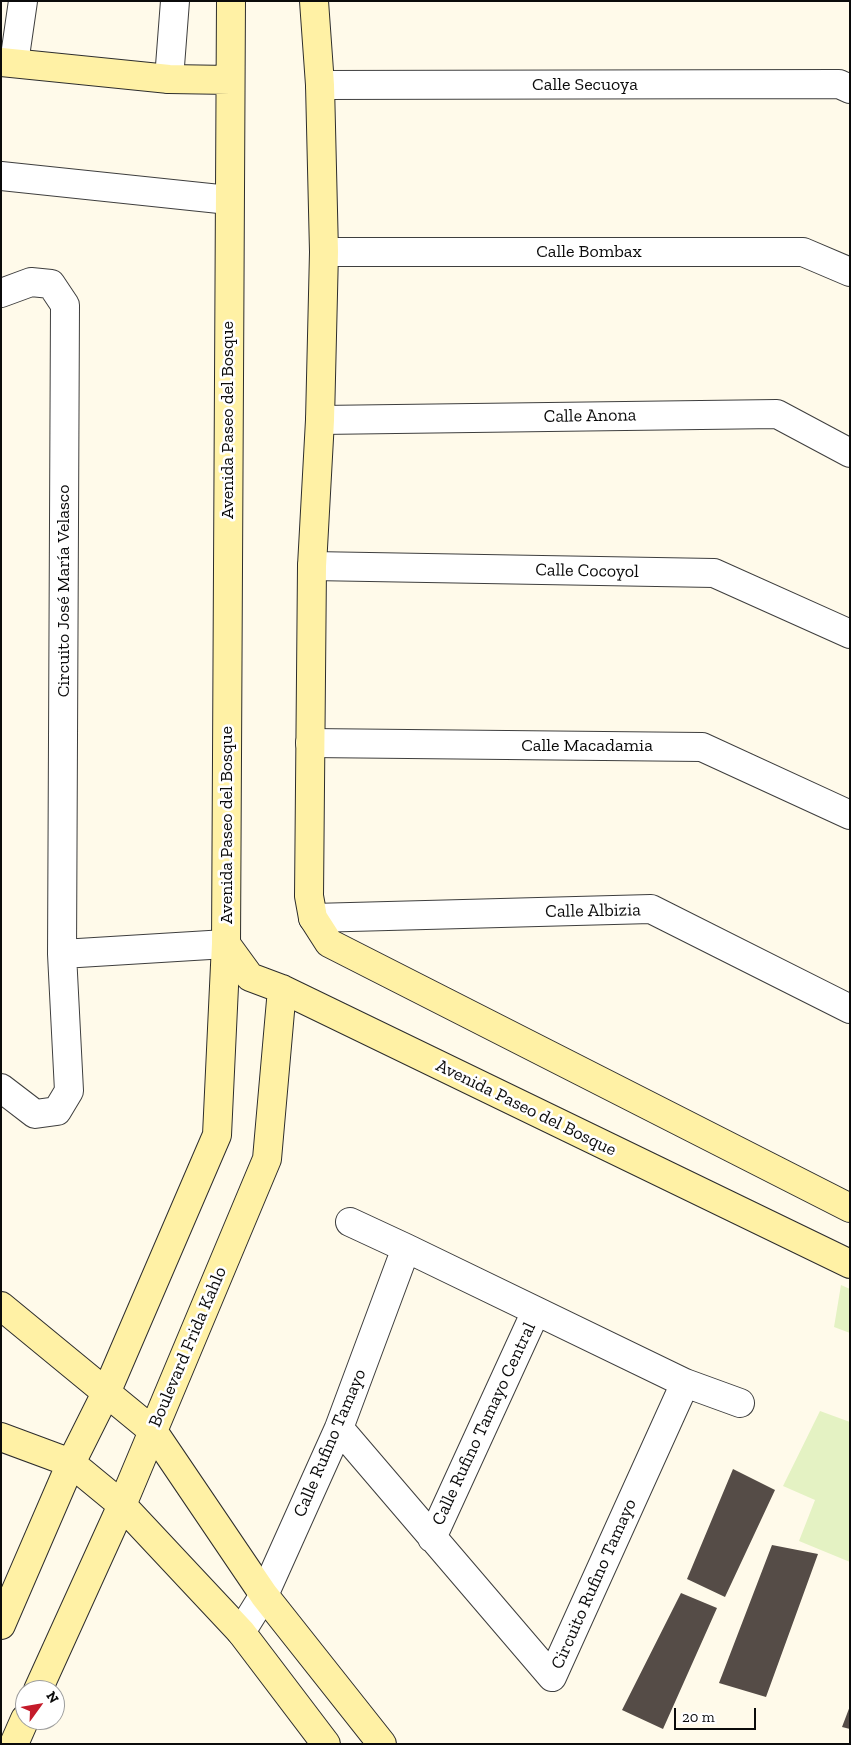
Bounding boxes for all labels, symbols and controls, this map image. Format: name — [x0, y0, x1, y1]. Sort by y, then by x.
street label: Calle Secuoya — [532, 74, 638, 96]
street label: Calle Bombax — [536, 241, 642, 263]
street label: Avenida Paseo del Bosque — [217, 321, 239, 519]
street label: Calle Anona — [543, 404, 637, 428]
street label: Circuito José María Velasco — [53, 485, 75, 697]
street label: Calle Cocoyol — [535, 559, 639, 583]
street label: Avenida Paseo del Bosque — [216, 726, 238, 924]
street label: Calle Macadamia — [521, 735, 653, 757]
street label: Calle Albizia — [545, 899, 641, 923]
street label: Avenida Paseo del Bosque — [432, 1055, 620, 1161]
street label: Boulevard Frida Kahlo — [144, 1264, 232, 1430]
street label: Calle Rufino Tamayo Central — [427, 1319, 541, 1529]
street label: Calle Rufino Tamayo — [289, 1366, 371, 1520]
street label: Circuito Rufino Tamayo — [547, 1495, 641, 1673]
north arrow — [15, 1680, 65, 1730]
text: N — [42, 1688, 62, 1706]
scale bar — [676, 1698, 758, 1730]
text: 20 m — [682, 1708, 715, 1726]

